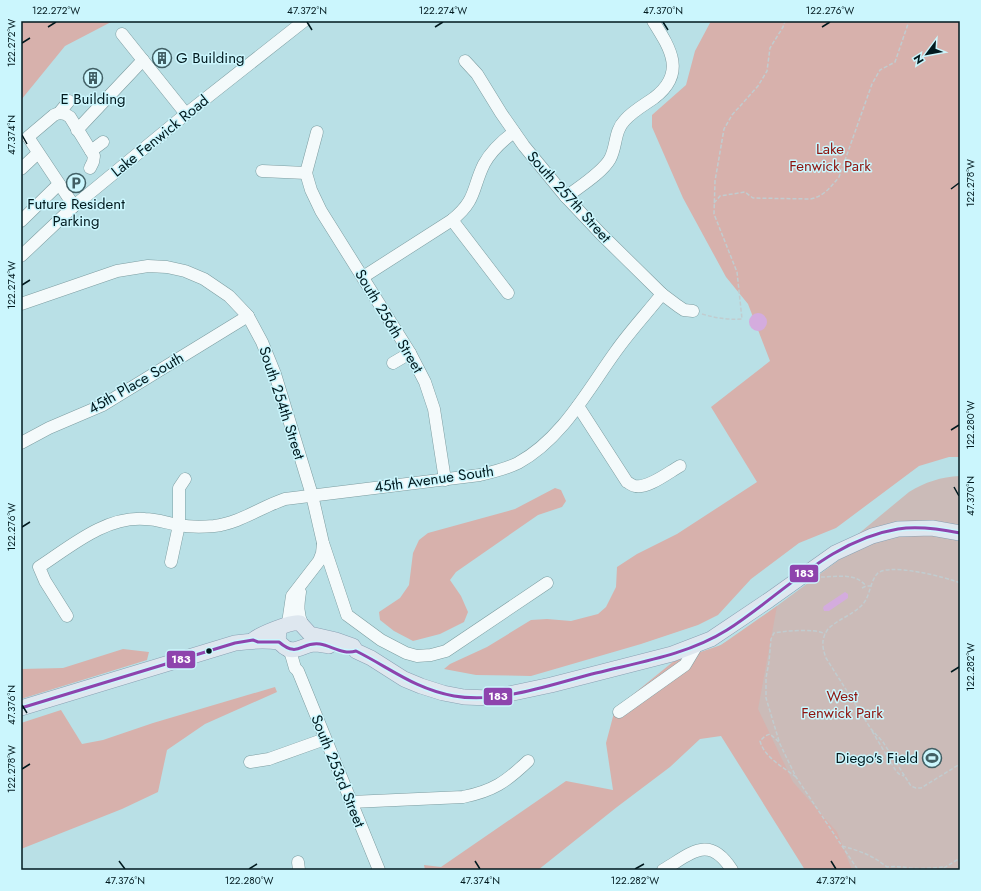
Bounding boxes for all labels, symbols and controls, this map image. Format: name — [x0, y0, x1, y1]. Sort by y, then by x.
text: 122.272°W — [32, 3, 80, 18]
text: 47.372°N — [287, 3, 327, 18]
text: 122.274°W — [419, 3, 467, 18]
text: 47.370°N — [643, 3, 683, 18]
text: 122.276°W — [806, 3, 854, 18]
text: 122.272°W — [4, 19, 19, 67]
north arrow — [907, 34, 947, 74]
building icon: G Building — [151, 47, 173, 69]
place label: G Building — [176, 47, 245, 69]
text: N — [909, 51, 928, 67]
building icon: E Building — [82, 67, 104, 89]
place label: E Building — [60, 88, 126, 110]
street label: Lake Fenwick Road — [106, 90, 214, 182]
text: 47.374°N — [4, 115, 19, 155]
park label: Lake Fenwick Park — [789, 138, 871, 177]
street label: South 257th Street — [522, 146, 617, 248]
text: 122.278°W — [963, 159, 978, 207]
parking icon: Future Resident Parking — [65, 172, 87, 194]
place label: Future Resident Parking — [27, 193, 125, 232]
text: 122.274°W — [4, 261, 19, 309]
street label: South 256th Street — [349, 265, 429, 377]
street label: South 254th Street — [253, 344, 311, 463]
street label: 45th Place South — [84, 347, 188, 419]
text: 122.280°W — [963, 401, 978, 449]
street label: 45th Avenue South — [373, 460, 495, 498]
text: 47.370°N — [963, 476, 978, 516]
text: 122.276°W — [4, 503, 19, 551]
line badge: 183 — [789, 564, 819, 583]
text: 183 — [794, 565, 814, 581]
text: 122.282°W — [963, 643, 978, 691]
unlabelled marker — [204, 646, 214, 656]
line badge: 183 — [166, 650, 196, 669]
text: 183 — [171, 651, 191, 667]
text: 47.376°N — [4, 685, 19, 725]
park label: West Fenwick Park — [801, 685, 883, 724]
line badge: 183 — [483, 687, 513, 706]
text: 183 — [488, 688, 508, 704]
street label: South 253rd Street — [305, 712, 371, 831]
text: 122.278°W — [4, 745, 19, 793]
place label: Diego's Field — [835, 747, 918, 769]
sports icon: Diego's Field — [921, 747, 943, 769]
text: 47.376°N — [105, 873, 145, 888]
text: 122.280°W — [225, 873, 273, 888]
text: 47.374°N — [460, 873, 500, 888]
text: 122.282°W — [611, 873, 659, 888]
text: 47.372°N — [816, 873, 856, 888]

